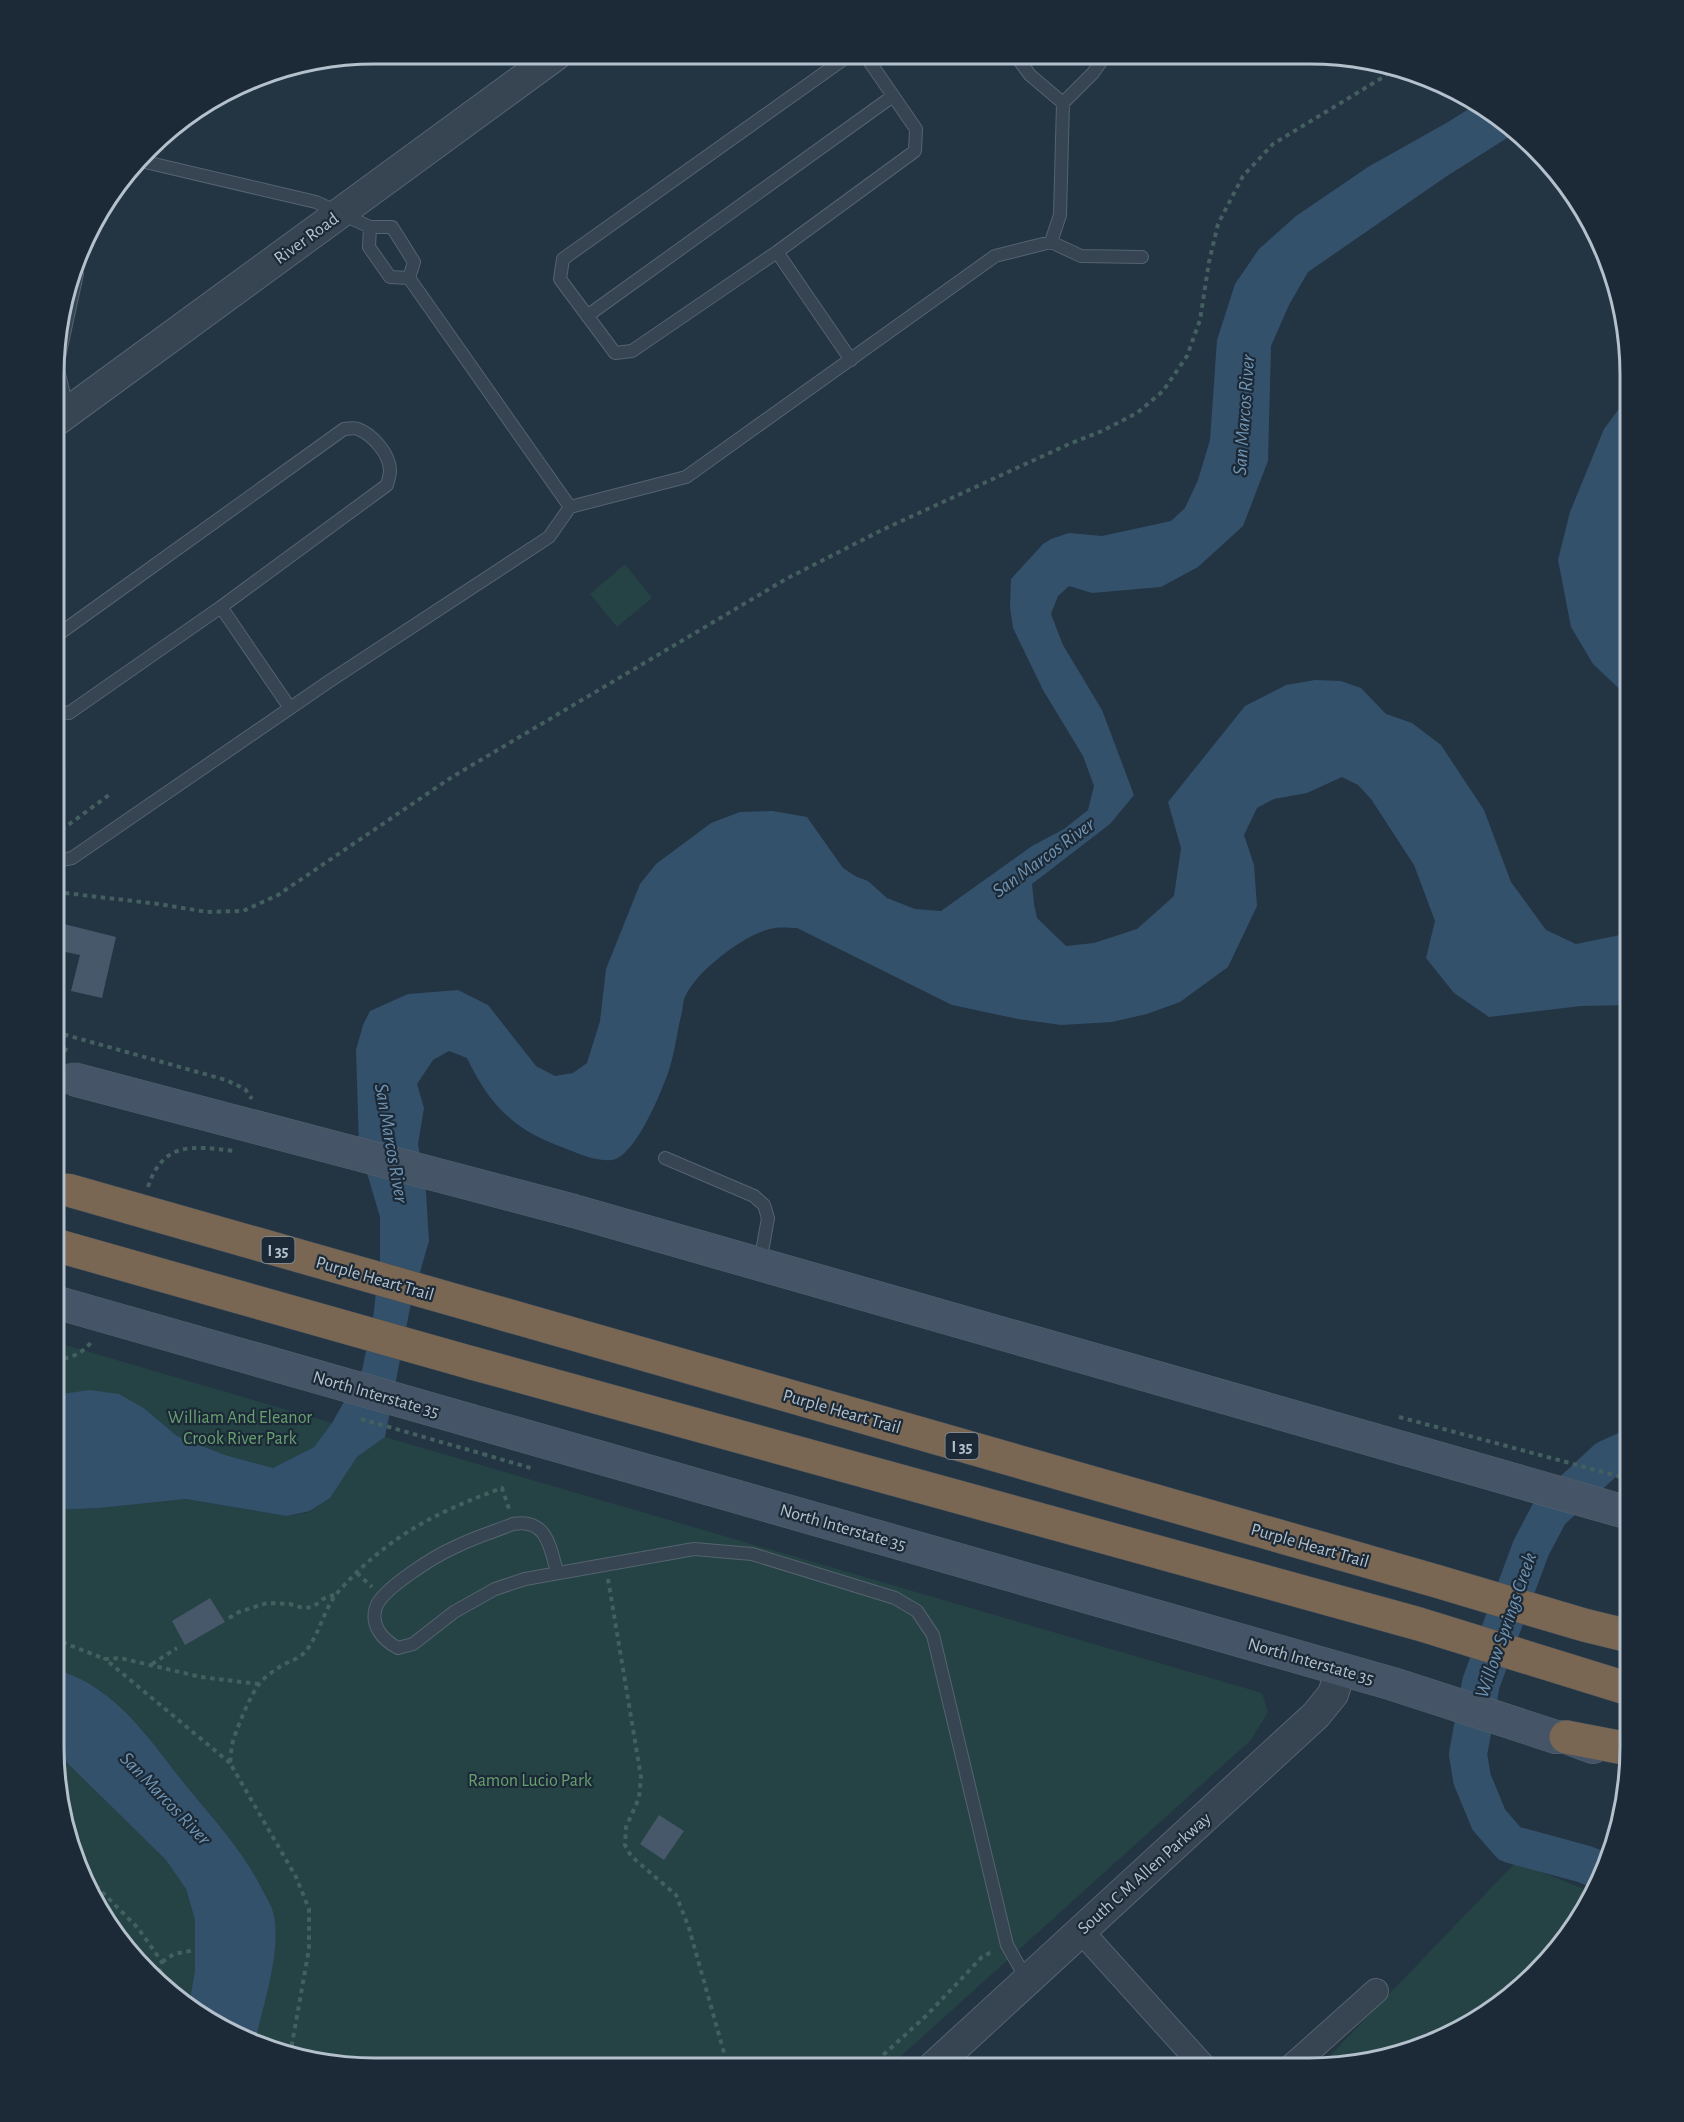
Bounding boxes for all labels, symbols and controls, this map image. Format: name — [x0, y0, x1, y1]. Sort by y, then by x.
street label: River Road — [271, 210, 342, 268]
water label: San Marcos River — [1230, 354, 1258, 476]
water label: San Marcos River — [989, 814, 1099, 901]
water label: San Marcos River — [371, 1082, 411, 1205]
road number: I 35 — [262, 1237, 294, 1263]
street label: Purple Heart Trail — [314, 1253, 436, 1304]
street label: North Interstate 35 — [311, 1368, 441, 1422]
street label: Purple Heart Trail — [781, 1386, 903, 1437]
park label: William And Eleanor Crook River Park — [168, 1409, 312, 1448]
road number: I 35 — [946, 1433, 978, 1459]
street label: North Interstate 35 — [778, 1501, 908, 1555]
street label: Purple Heart Trail — [1249, 1520, 1371, 1571]
water label: Willow Springs Creek — [1472, 1550, 1540, 1701]
street label: North Interstate 35 — [1246, 1635, 1376, 1689]
water label: San Marcos River — [116, 1748, 215, 1849]
park label: Ramon Lucio Park — [468, 1772, 593, 1790]
street label: South C M Allen Parkway — [1075, 1809, 1215, 1938]

